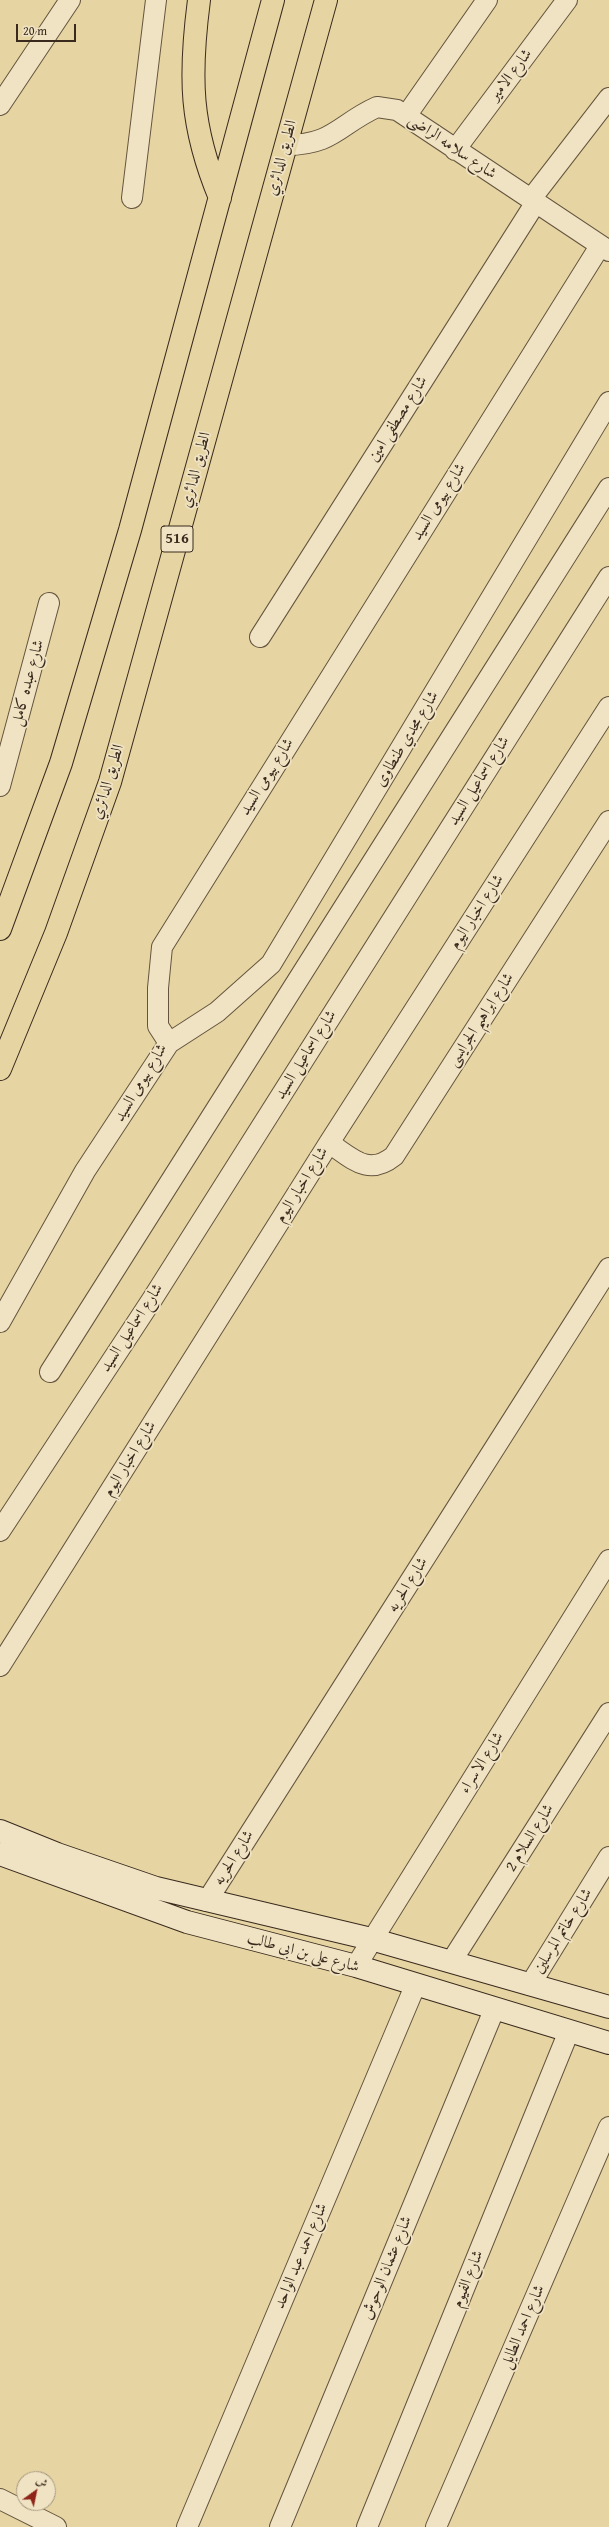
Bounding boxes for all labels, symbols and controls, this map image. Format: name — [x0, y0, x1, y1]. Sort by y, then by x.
scale bar — [18, 16, 78, 42]
text: 20 m — [23, 22, 47, 39]
street label: شارع الامير — [485, 45, 537, 105]
street label: شارع سلامه الراضى — [404, 110, 500, 184]
street label: الطريق الدائري — [263, 118, 301, 198]
street label: شارع مصطفى امين — [364, 372, 432, 466]
street label: الطريق الدائري — [177, 430, 215, 510]
street label: شارع بيومى السيد — [408, 460, 470, 544]
road number: 516 — [161, 526, 193, 552]
street label: شارع عبده كامل — [7, 638, 49, 728]
street label: شارع مجدي طنطاوى — [371, 688, 443, 790]
street label: شارع اسماعيل السيد — [444, 733, 514, 829]
street label: شارع بيومى السيد — [236, 735, 298, 819]
street label: الطريق الدائري — [87, 742, 129, 822]
street label: شارع اخبار اليوم — [446, 871, 508, 953]
street label: شارع ابراهيم الجرايسى — [444, 970, 518, 1070]
street label: شارع اسماعيل السيد — [271, 1007, 341, 1103]
street label: شارع بيومى السيد — [110, 1041, 172, 1125]
street label: شارع اخبار اليوم — [271, 1144, 333, 1226]
street label: شارع اسماعيل السيد — [96, 1280, 168, 1376]
street label: شارع اخبار اليوم — [99, 1418, 161, 1500]
street label: شارع الحريه — [384, 1554, 432, 1616]
street label: شارع الاسراء — [456, 1729, 508, 1797]
street label: شارع السلام 2 — [502, 1801, 558, 1875]
street label: شارع الحريه — [210, 1827, 258, 1889]
street label: شارع خاتم المرسلين — [529, 1885, 597, 1977]
street label: شارع على بن ابى طالب — [245, 1929, 361, 1977]
street label: شارع احمد عبد الواحد — [270, 2200, 332, 2312]
street label: شارع عثمان الوحوش — [357, 2213, 417, 2323]
street label: شارع الفيوم — [448, 2247, 488, 2311]
street label: شارع احمد الطايل — [497, 2282, 549, 2372]
north arrow — [16, 2471, 56, 2511]
text: ش — [33, 2472, 51, 2491]

